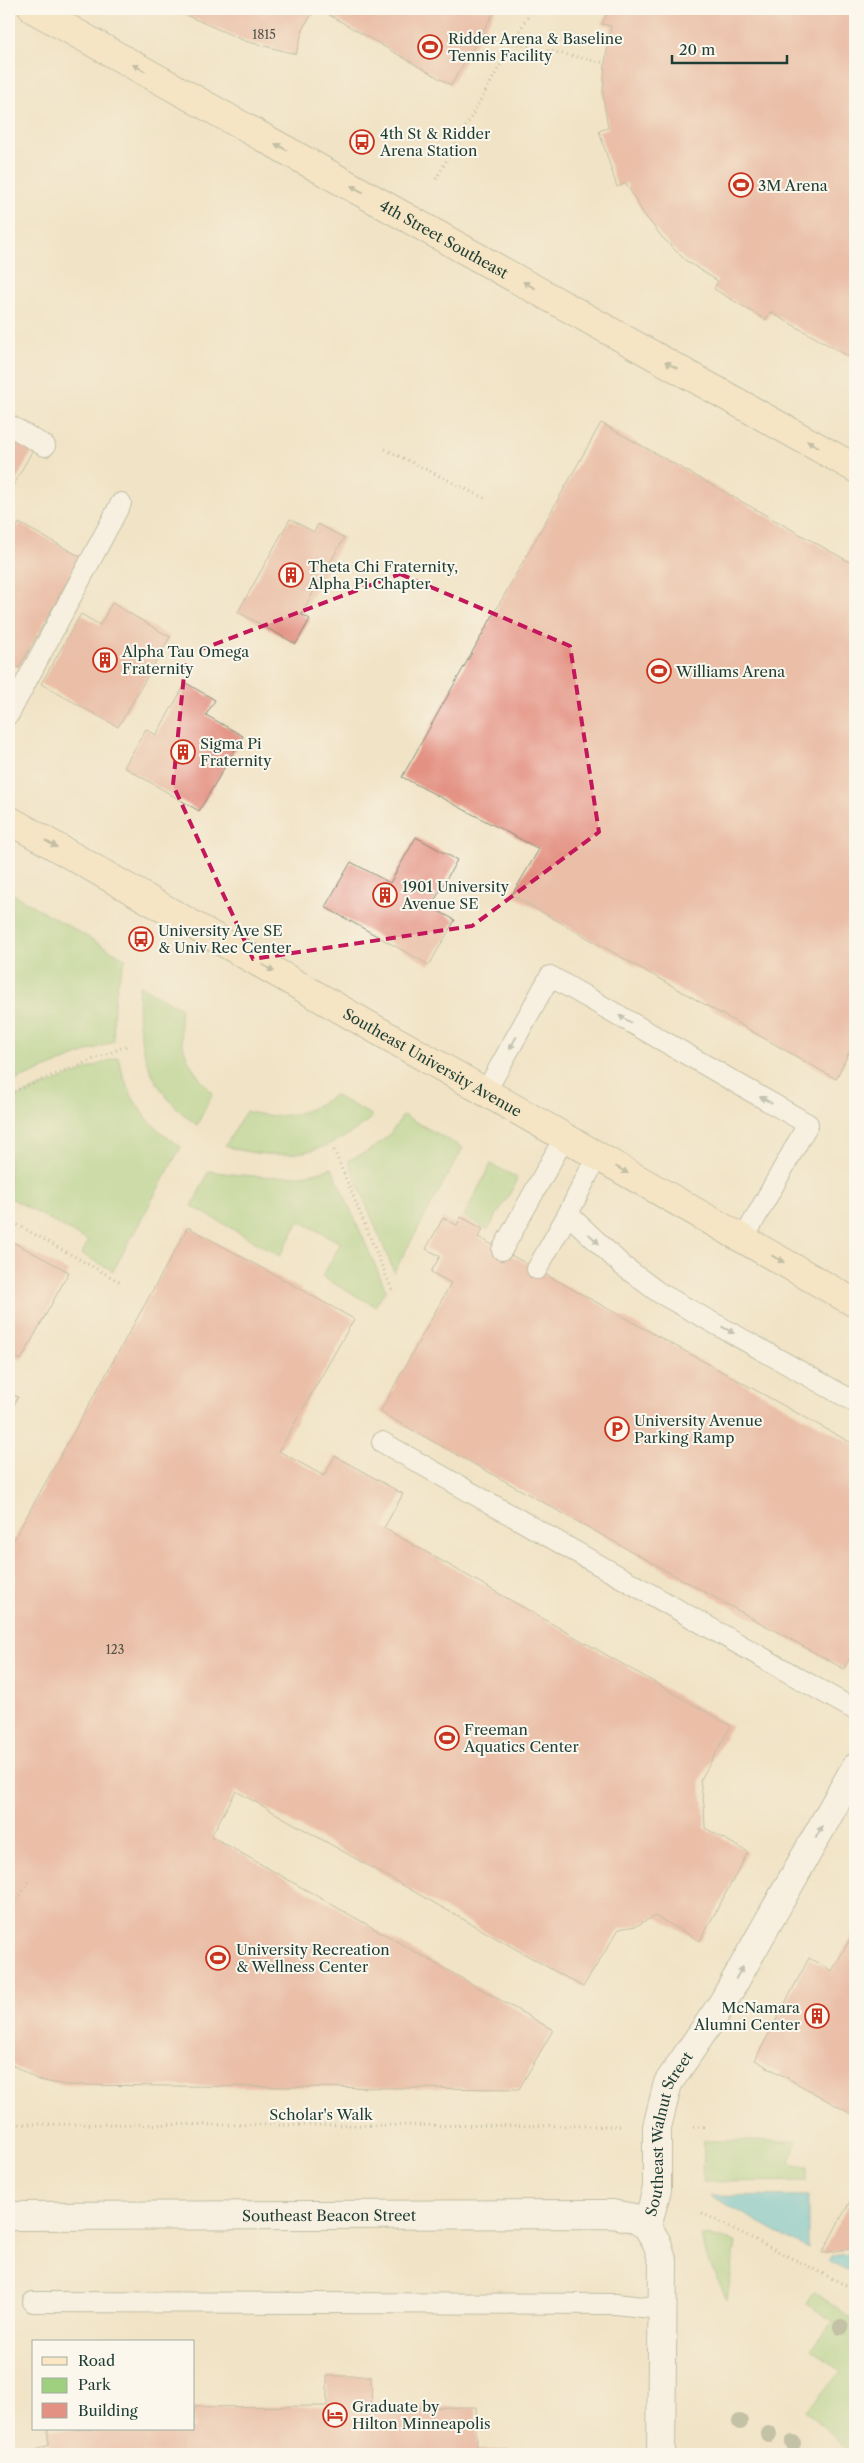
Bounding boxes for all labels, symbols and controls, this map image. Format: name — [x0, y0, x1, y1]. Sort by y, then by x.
house number: 1815 — [252, 27, 276, 42]
place label: Ridder Arena & Baseline Tennis Facility — [448, 29, 623, 65]
scale bar — [672, 32, 786, 64]
sports icon: Ridder Arena & Baseline Tennis Facility — [417, 34, 443, 60]
text: 20 m — [679, 40, 715, 59]
one-way arrow — [132, 63, 146, 72]
place label: 4th St & Ridder Arena Station — [379, 124, 491, 160]
bus stop icon: 4th St & Ridder Arena Station — [349, 129, 375, 155]
one-way arrow — [274, 142, 288, 151]
sports icon: 3M Arena — [728, 172, 754, 198]
place label: 3M Arena — [758, 176, 828, 195]
one-way arrow — [349, 185, 364, 193]
street label: 4th Street Southeast — [377, 195, 512, 282]
one-way arrow — [522, 281, 537, 289]
one-way arrow — [665, 360, 678, 369]
one-way arrow — [805, 440, 820, 448]
place label: Theta Chi Fraternity, Alpha Pi Chapter — [307, 557, 458, 593]
building icon: Theta Chi Fraternity, Alpha Pi Chapter — [278, 562, 304, 588]
place label: Alpha Tau Omega Fraternity — [121, 642, 249, 678]
building icon: Alpha Tau Omega Fraternity — [92, 647, 118, 673]
sports icon: Williams Arena — [646, 658, 672, 684]
place label: Williams Arena — [675, 662, 785, 681]
place label: Sigma Pi Fraternity — [200, 734, 272, 770]
building icon: Sigma Pi Fraternity — [170, 739, 196, 765]
one-way arrow — [44, 840, 58, 848]
place label: 1901 University Avenue SE — [401, 877, 510, 913]
building icon: 1901 University Avenue SE — [372, 882, 398, 908]
place label: University Ave SE & Univ Rec Center — [158, 921, 292, 957]
bus stop icon: University Ave SE & Univ Rec Center — [128, 926, 154, 952]
one-way arrow — [261, 964, 276, 972]
street label: Southeast University Avenue — [340, 1003, 526, 1120]
one-way arrow — [618, 1014, 631, 1023]
one-way arrow — [509, 1036, 518, 1050]
one-way arrow — [759, 1095, 772, 1104]
one-way arrow — [615, 1166, 628, 1175]
one-way arrow — [588, 1233, 600, 1245]
one-way arrow — [772, 1255, 785, 1264]
one-way arrow — [721, 1326, 734, 1335]
place label: University Avenue Parking Ramp — [634, 1411, 762, 1447]
parking icon: University Avenue Parking Ramp — [604, 1416, 630, 1442]
house number: 123 — [106, 1642, 124, 1657]
place label: Freeman Aquatics Center — [463, 1720, 579, 1756]
sports icon: Freeman Aquatics Center — [434, 1725, 460, 1751]
one-way arrow — [815, 1825, 823, 1839]
place label: University Recreation & Wellness Center — [236, 1940, 390, 1976]
sports icon: University Recreation & Wellness Center — [205, 1945, 231, 1971]
one-way arrow — [735, 1966, 743, 1981]
place label: McNamara Alumni Center — [693, 1998, 801, 2034]
building icon: McNamara Alumni Center — [804, 2003, 830, 2029]
street label: Southeast Walnut Street — [641, 2047, 697, 2218]
street label: Scholar's Walk — [269, 2105, 374, 2124]
street label: Southeast Beacon Street — [242, 2205, 417, 2225]
legend — [32, 2340, 195, 2430]
text: Road — [78, 2351, 115, 2370]
text: Park — [78, 2375, 112, 2394]
place label: Graduate by Hilton Minneapolis — [352, 2397, 491, 2433]
text: Building — [78, 2401, 138, 2420]
hotel icon: Graduate by Hilton Minneapolis — [322, 2402, 348, 2428]

